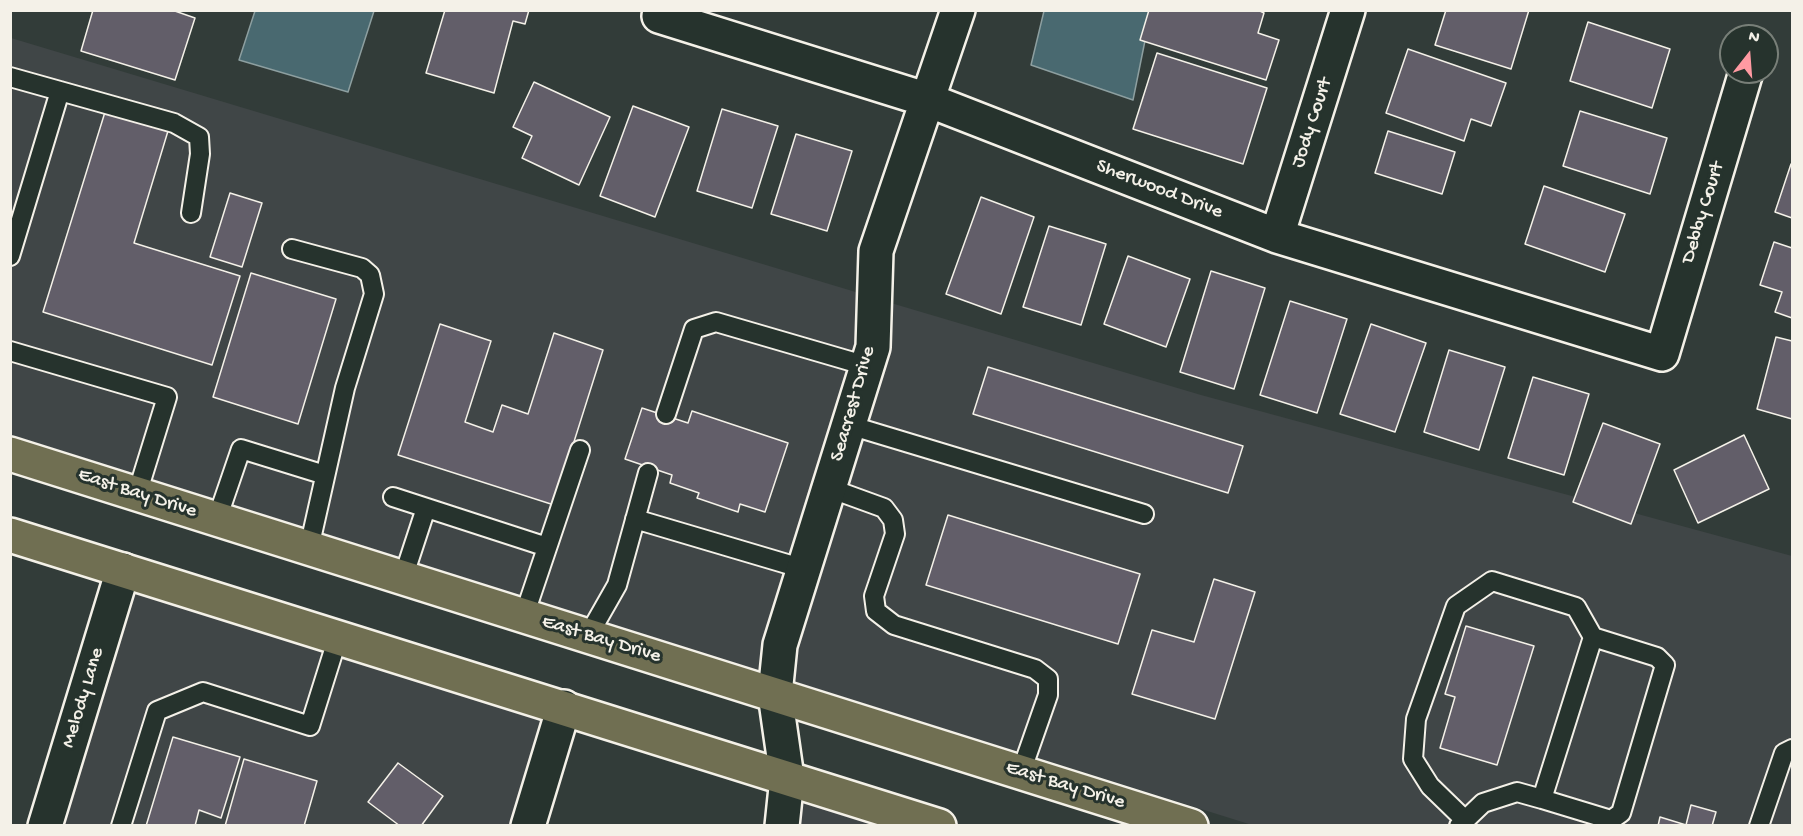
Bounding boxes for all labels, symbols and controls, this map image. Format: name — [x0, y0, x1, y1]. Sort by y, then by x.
north arrow — [1719, 24, 1779, 84]
text: N — [1746, 28, 1762, 49]
street label: Jody Court — [1287, 75, 1339, 171]
street label: Sherwood Drive — [1092, 155, 1226, 225]
street label: Debby Court — [1677, 159, 1731, 267]
street label: Seacrest Drive — [826, 344, 882, 464]
street label: East Bay Drive — [75, 464, 199, 524]
street label: East Bay Drive — [539, 610, 663, 670]
street label: Melody Lane — [57, 645, 111, 751]
street label: East Bay Drive — [1003, 756, 1127, 816]

